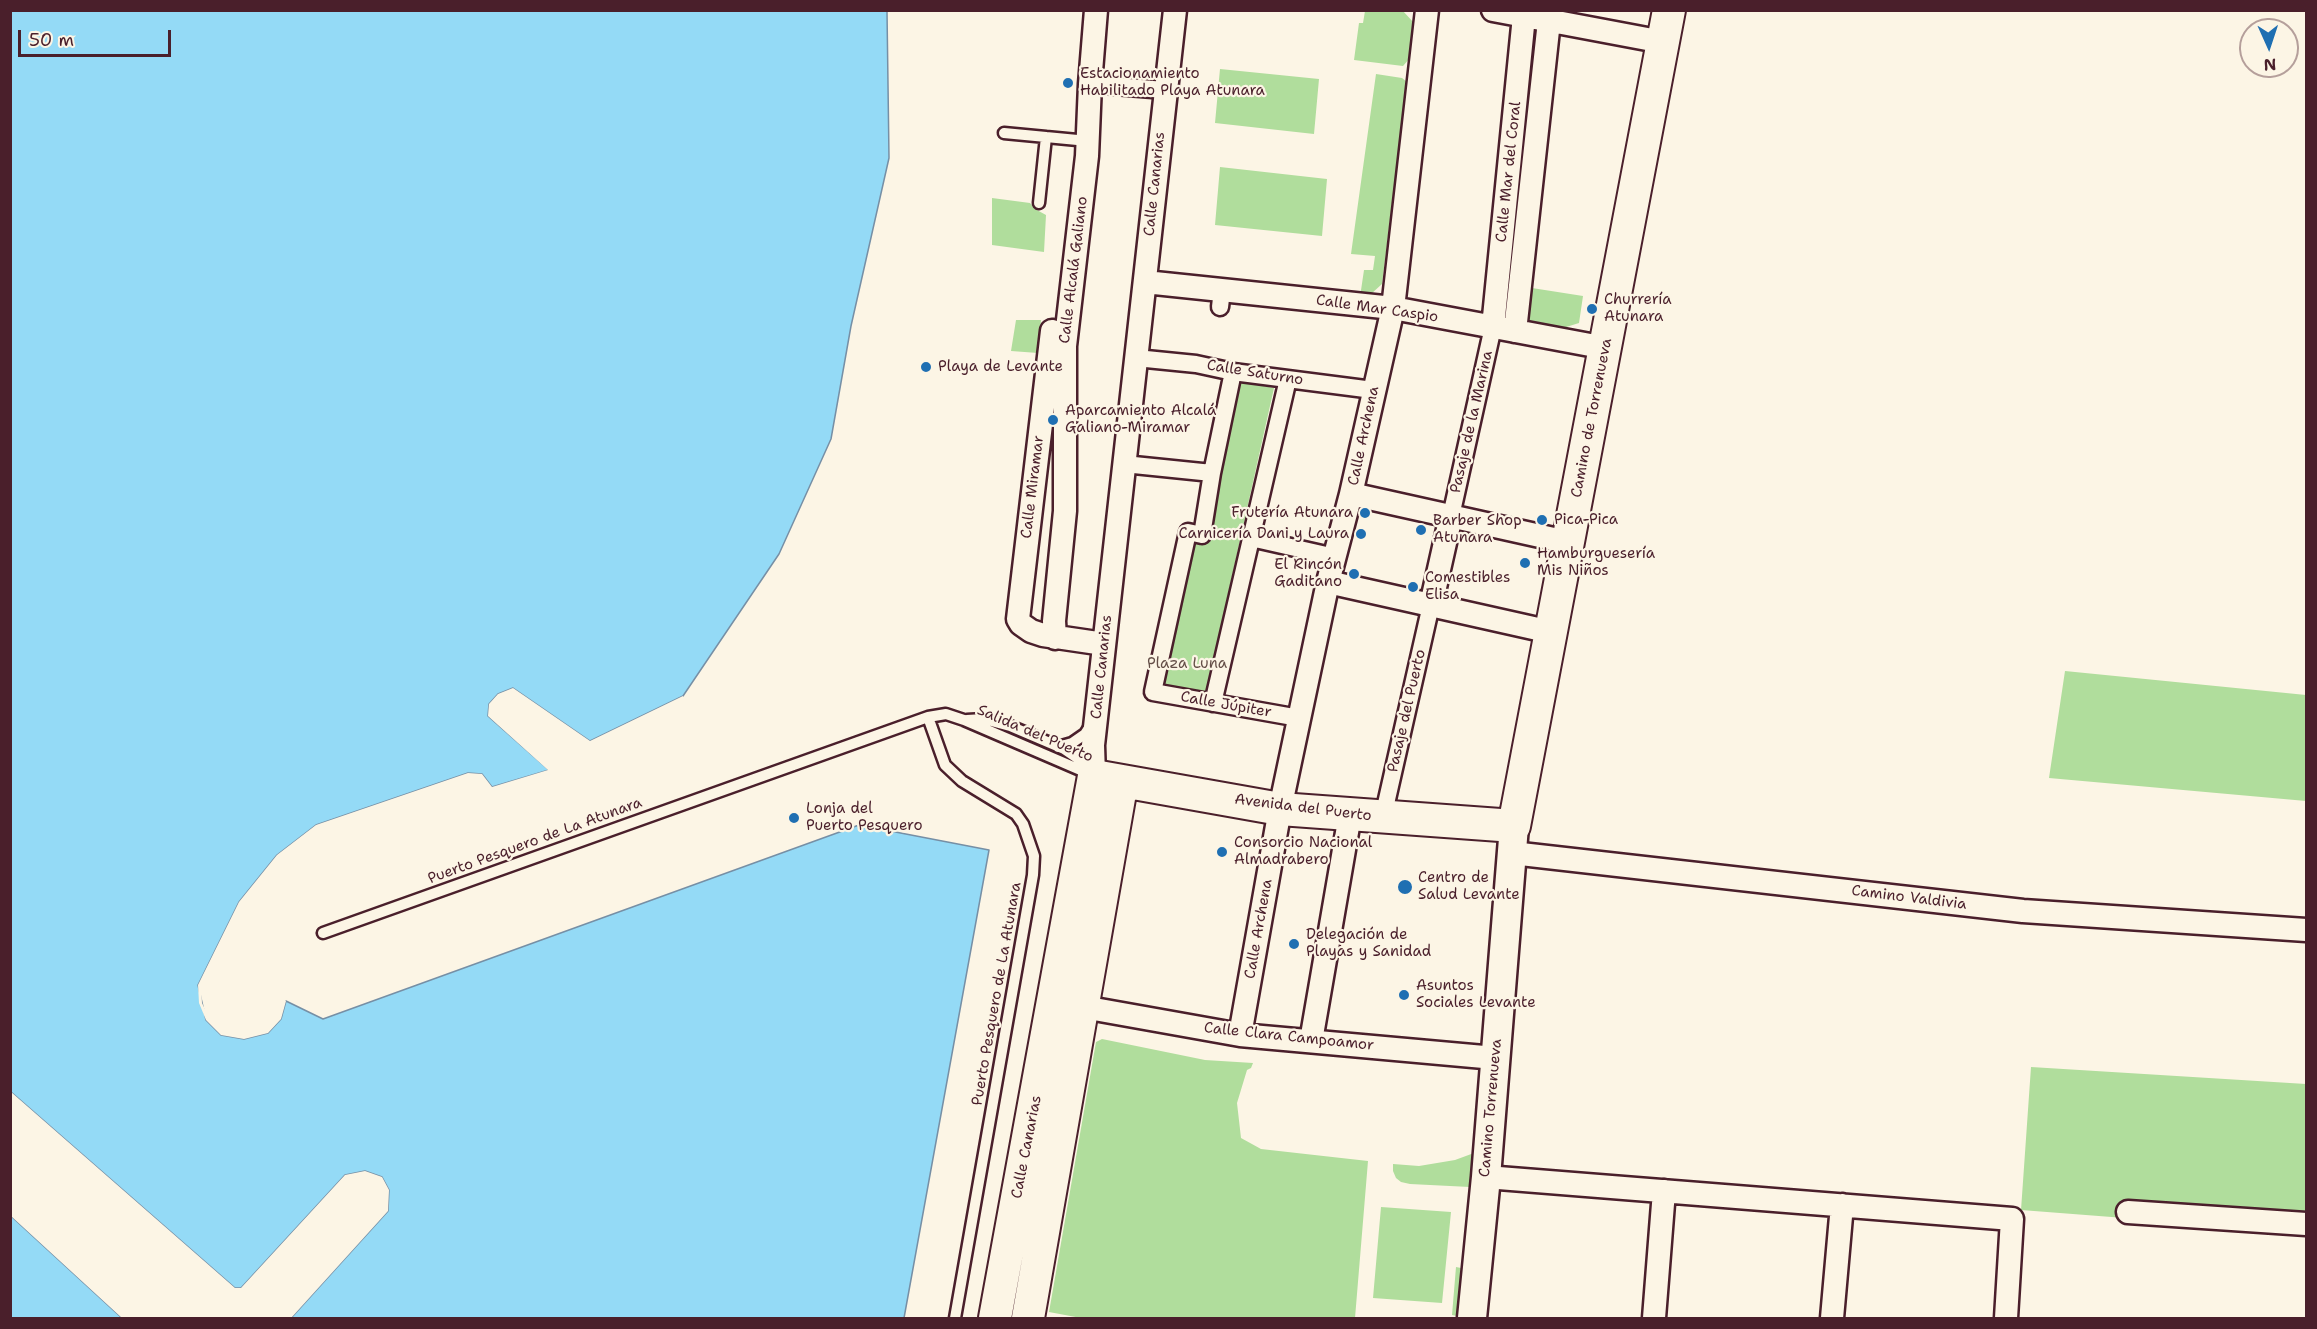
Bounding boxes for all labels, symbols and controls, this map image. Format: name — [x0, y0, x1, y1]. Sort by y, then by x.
scale bar — [21, 18, 174, 56]
north arrow — [2239, 18, 2299, 78]
text: 50 m — [29, 28, 74, 52]
text: N — [2263, 54, 2277, 75]
place label: Estacionamiento Habilitado Playa Atunara — [1080, 65, 1265, 100]
marker: Estacionamiento Habilitado Playa Atunara — [1061, 76, 1075, 90]
street label: Calle Mar del Coral — [1493, 101, 1525, 243]
street label: Calle Canarias — [1141, 131, 1169, 237]
street label: Calle Alcalá Galiano — [1056, 195, 1092, 345]
place label: Churrería Atunara — [1604, 291, 1672, 326]
street label: Calle Mar Caspio — [1315, 292, 1439, 326]
marker: Churrería Atunara — [1585, 302, 1599, 316]
street label: Camino de Torrenueva — [1568, 337, 1616, 499]
street label: Pasaje de la Marina — [1447, 349, 1497, 495]
street label: Calle Saturno — [1205, 356, 1305, 390]
place label: Playa de Levante — [938, 358, 1063, 376]
marker: Playa de Levante — [919, 360, 933, 374]
street label: Calle Archena — [1345, 385, 1383, 487]
place label: Aparcamiento Alcalá Galiano-Miramar — [1065, 402, 1216, 437]
marker: Aparcamiento Alcalá Galiano-Miramar — [1046, 413, 1060, 427]
street label: Calle Miramar — [1018, 434, 1048, 540]
place label: Frutería Atunara — [1231, 504, 1353, 522]
marker: Frutería Atunara — [1358, 506, 1372, 520]
place label: Pica-Pica — [1554, 511, 1618, 529]
place label: Barber Shop Atunara — [1433, 512, 1522, 547]
marker: Pica-Pica — [1535, 513, 1549, 527]
marker: Barber Shop Atunara — [1414, 523, 1428, 537]
place label: Carnicería Dani y Laura — [1179, 525, 1349, 543]
marker: Carnicería Dani y Laura — [1354, 527, 1368, 541]
place label: Hamburguesería Mis Niños — [1537, 545, 1655, 580]
place label: El Rincón Gaditano — [1274, 556, 1342, 591]
marker: Hamburguesería Mis Niños — [1518, 556, 1532, 570]
marker: El Rincón Gaditano — [1347, 567, 1361, 581]
place label: Comestibles Elisa — [1425, 569, 1510, 604]
marker: Comestibles Elisa — [1406, 580, 1420, 594]
street label: Calle Canarias — [1088, 614, 1116, 720]
street label: Pasaje del Puerto — [1384, 648, 1430, 774]
park label: Plaza Luna — [1147, 655, 1227, 673]
street label: Calle Júpiter — [1179, 688, 1273, 722]
street label: Salida del Puerto — [974, 701, 1096, 767]
street label: Avenida del Puerto — [1233, 791, 1373, 825]
street label: Puerto Pesquero de La Atunara — [426, 794, 644, 888]
place label: Lonja del Puerto Pesquero — [806, 800, 923, 835]
marker: Lonja del Puerto Pesquero — [787, 811, 801, 825]
place label: Consorcio Nacional Almadrabero — [1234, 834, 1372, 869]
marker: Consorcio Nacional Almadrabero — [1215, 845, 1229, 859]
place label: Centro de Salud Levante — [1418, 869, 1520, 904]
street label: Calle Archena — [1241, 878, 1277, 980]
marker: Centro de Salud Levante — [1396, 878, 1414, 896]
street label: Puerto Pesquero de La Atunara — [968, 881, 1026, 1107]
street label: Camino Valdivia — [1850, 882, 1968, 914]
place label: Delegación de Playas y Sanidad — [1306, 926, 1431, 961]
marker: Delegación de Playas y Sanidad — [1287, 937, 1301, 951]
place label: Asuntos Sociales Levante — [1416, 977, 1536, 1012]
marker: Asuntos Sociales Levante — [1397, 988, 1411, 1002]
street label: Calle Clara Campoamor — [1203, 1019, 1375, 1055]
street label: Camino Torrenueva — [1476, 1038, 1506, 1178]
street label: Calle Canarias — [1008, 1094, 1046, 1200]

